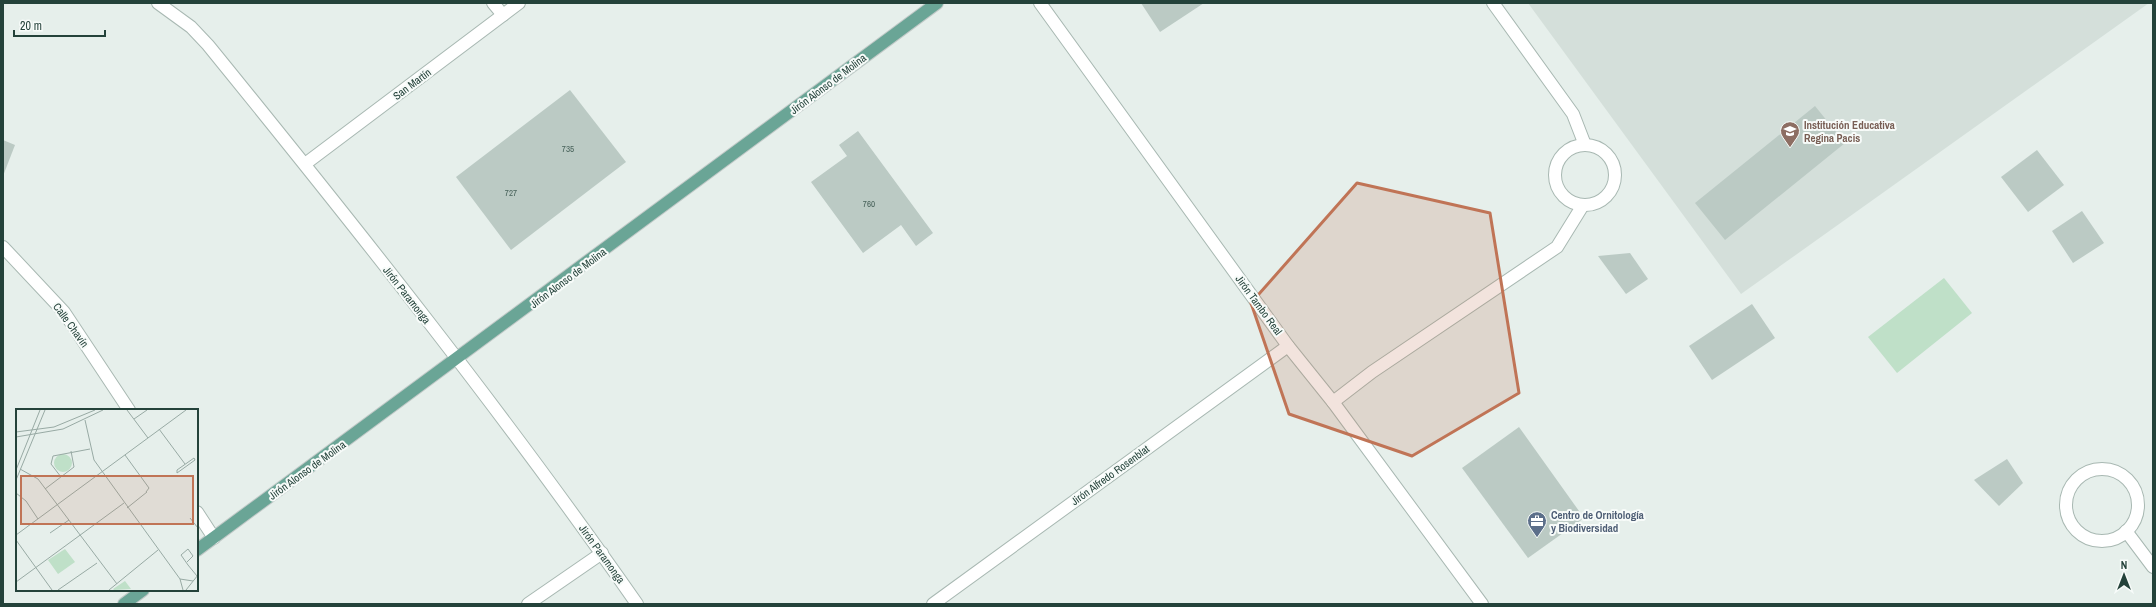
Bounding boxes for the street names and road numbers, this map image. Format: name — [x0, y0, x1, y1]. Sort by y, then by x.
street label: Jirón Alonso de Molina — [787, 51, 869, 117]
street label: San Martín — [390, 65, 434, 103]
street label: Jirón Alonso de Molina — [527, 245, 609, 311]
street label: Jirón Paramonga — [380, 263, 434, 327]
street label: Jirón Tambo Real — [1233, 272, 1285, 338]
street label: Calle Chavín — [50, 300, 92, 350]
street label: Jirón Alonso de Molina — [266, 437, 348, 503]
street label: Jirón Alfredo Rosenblat — [1068, 441, 1152, 508]
street label: Jirón Paramonga — [576, 522, 628, 586]

